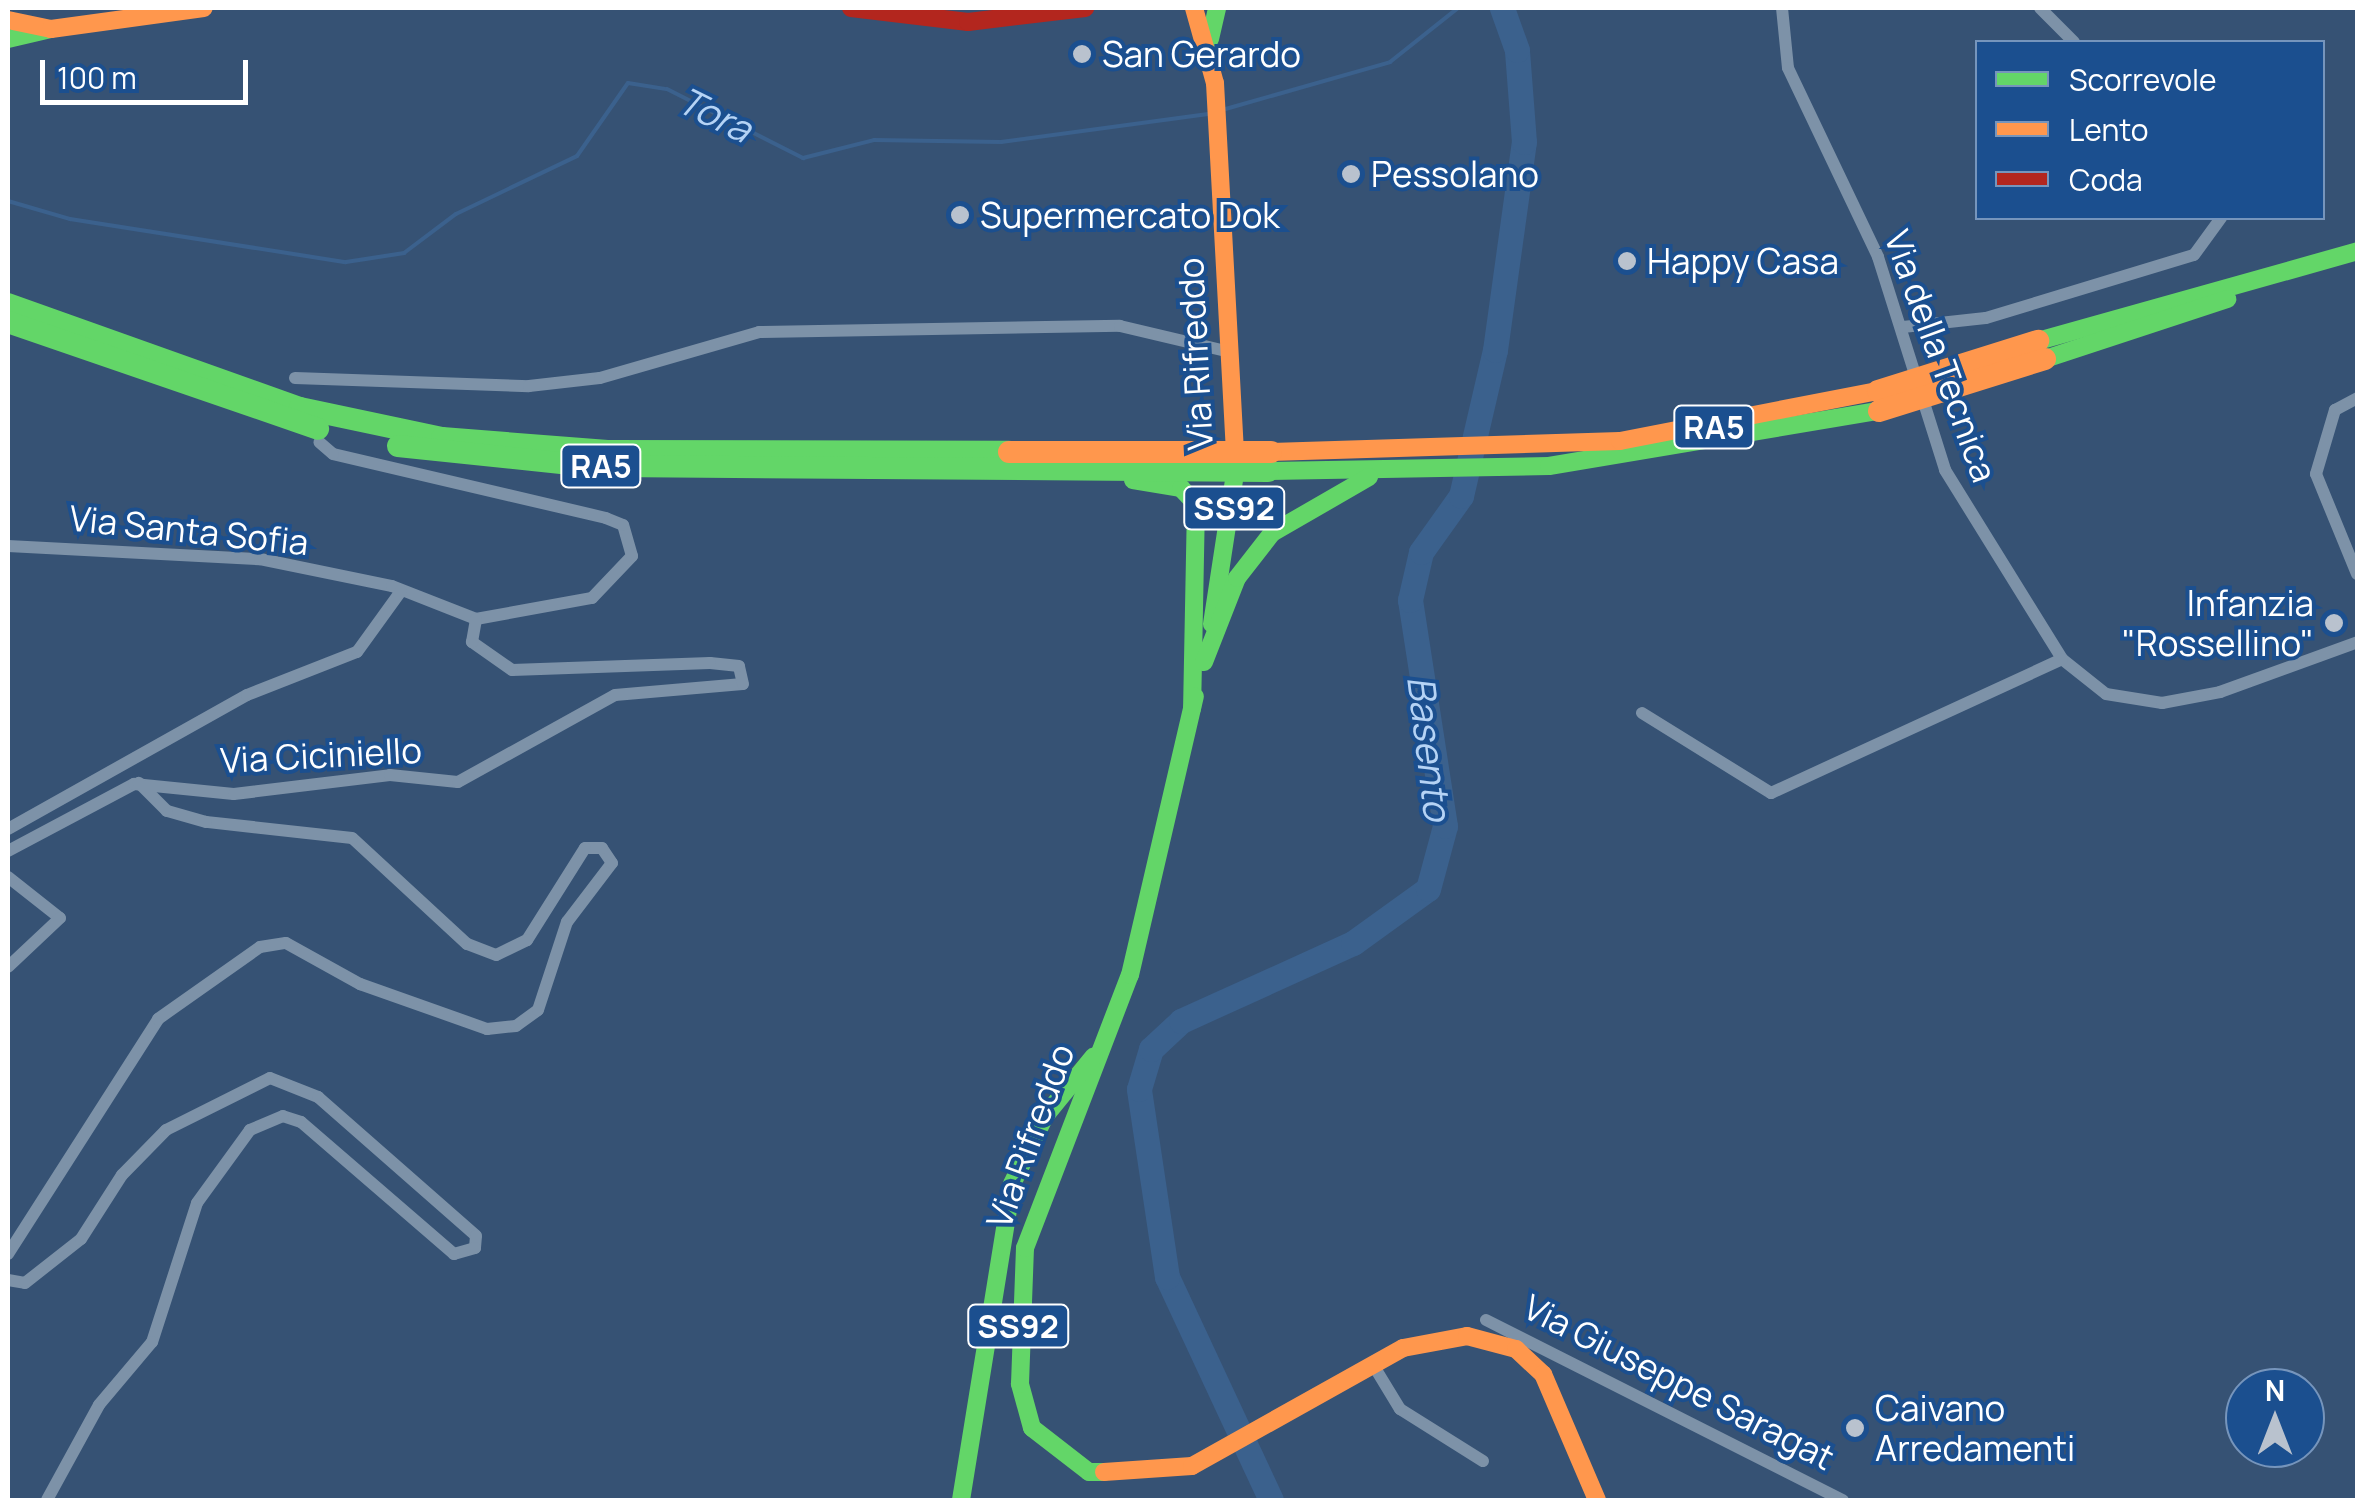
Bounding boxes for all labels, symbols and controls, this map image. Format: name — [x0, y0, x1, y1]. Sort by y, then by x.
place label: San Gerardo — [1102, 33, 1301, 75]
scale bar — [45, 40, 252, 102]
legend — [1975, 40, 2325, 220]
marker: San Gerardo — [1071, 43, 1093, 65]
text: 100 m — [57, 57, 137, 98]
text: Scorrevole — [2069, 59, 2217, 100]
water label: Tora — [671, 77, 759, 151]
text: Lento — [2069, 109, 2148, 150]
place label: Pessolano — [1371, 153, 1539, 195]
text: Coda — [2069, 159, 2143, 200]
marker: Pessolano — [1340, 163, 1362, 185]
place label: Supermercato Dok — [980, 194, 1280, 236]
marker: Supermercato Dok — [949, 204, 971, 226]
street label: Via della Tecnica — [1876, 225, 2006, 487]
place label: Happy Casa — [1647, 240, 1839, 282]
marker: Happy Casa — [1616, 250, 1638, 272]
street label: Via Rifreddo — [1169, 257, 1221, 451]
road number: RA5 — [1672, 400, 1756, 454]
road number: RA5 — [558, 439, 644, 493]
road number: SS92 — [1182, 481, 1286, 535]
street label: Via Santa Sofia — [67, 497, 311, 563]
place label: Infanzia "Rossellino" — [2122, 582, 2314, 664]
marker: Infanzia "Rossellino" — [2323, 612, 2345, 634]
water label: Basento — [1399, 673, 1461, 823]
street label: Via Ciciniello — [219, 729, 423, 781]
street label: Via Rifreddo — [977, 1038, 1083, 1234]
street label: Via Giuseppe Saragat — [1517, 1286, 1841, 1478]
road number: SS92 — [966, 1299, 1070, 1353]
north arrow — [2225, 1368, 2325, 1468]
text: N — [2265, 1371, 2285, 1409]
place label: Caivano Arredamenti — [1875, 1387, 2075, 1469]
marker: Caivano Arredamenti — [1844, 1417, 1866, 1439]

